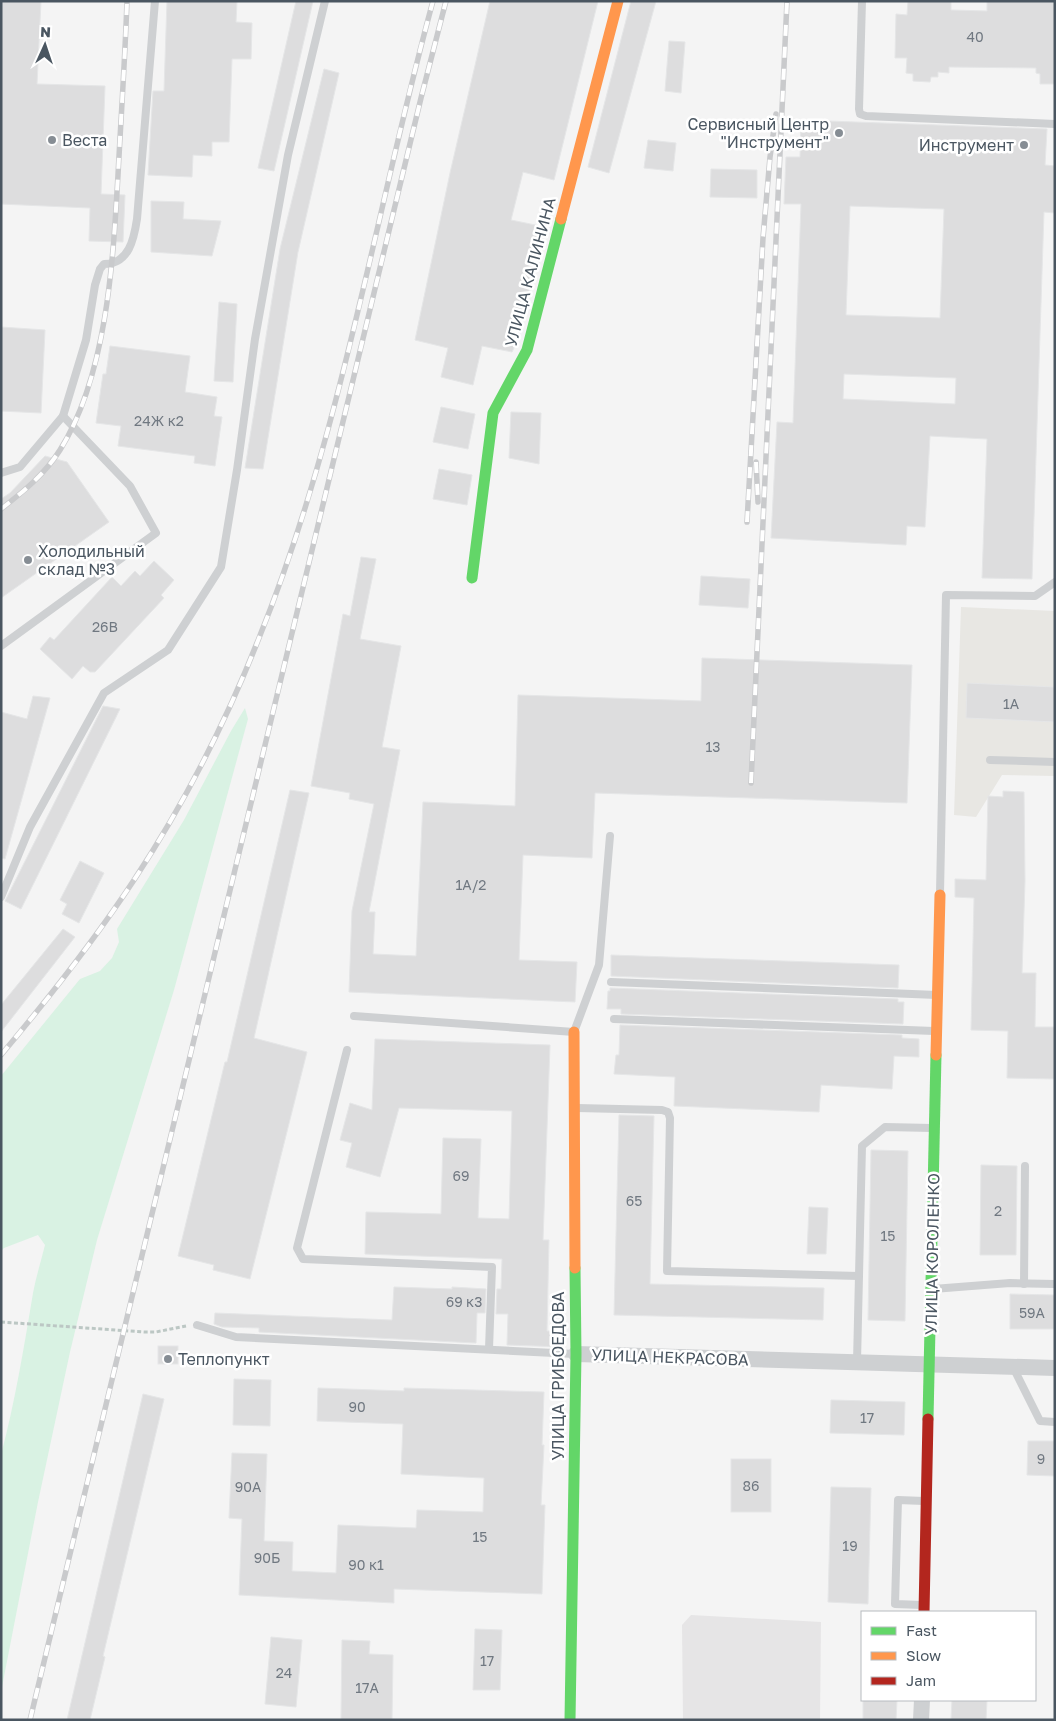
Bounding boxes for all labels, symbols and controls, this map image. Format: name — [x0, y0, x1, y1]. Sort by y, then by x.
north arrow — [20, 20, 70, 70]
text: N — [40, 23, 51, 40]
house number: 40 — [966, 28, 984, 45]
place label: Сервисный Центр "Инструмент" — [687, 114, 829, 152]
marker: Сервисный Центр "Инструмент" — [833, 127, 845, 139]
place label: Веста — [62, 130, 107, 150]
marker: Веста — [46, 134, 58, 146]
place label: Инструмент — [919, 135, 1014, 155]
marker: Инструмент — [1018, 139, 1030, 151]
street label: УЛИЦА КАЛИНИНА — [500, 195, 560, 349]
house number: 24Ж к2 — [134, 412, 184, 429]
place label: Холодильный склад №3 — [38, 541, 145, 579]
marker: Холодильный склад №3 — [22, 554, 34, 566]
house number: 26В — [92, 618, 118, 635]
house number: 1А — [1003, 695, 1020, 712]
house number: 13 — [706, 738, 720, 755]
house number: 1А/2 — [455, 876, 487, 893]
house number: 69 — [453, 1167, 469, 1184]
street label: УЛИЦА КОРОЛЕНКО — [921, 1173, 943, 1335]
house number: 65 — [626, 1192, 642, 1209]
house number: 2 — [994, 1202, 1002, 1219]
house number: 15 — [881, 1227, 895, 1244]
street label: УЛИЦА ГРИБОЕДОВА — [548, 1291, 568, 1461]
house number: 69 к3 — [446, 1293, 482, 1310]
house number: 59А — [1019, 1304, 1046, 1321]
street label: УЛИЦА НЕКРАСОВА — [591, 1344, 749, 1370]
place label: Теплопункт — [178, 1349, 270, 1369]
marker: Теплопункт — [162, 1353, 174, 1365]
house number: 90 — [348, 1398, 366, 1415]
house number: 17 — [860, 1409, 874, 1426]
house number: 9 — [1037, 1450, 1045, 1467]
house number: 86 — [742, 1477, 760, 1494]
house number: 90А — [235, 1478, 262, 1495]
house number: 15 — [473, 1528, 487, 1545]
house number: 19 — [842, 1537, 858, 1554]
house number: 90Б — [254, 1549, 280, 1566]
house number: 90 к1 — [348, 1556, 384, 1573]
legend — [861, 1611, 1036, 1701]
text: Fast — [906, 1621, 937, 1639]
text: Slow — [906, 1646, 941, 1664]
house number: 17 — [480, 1652, 494, 1669]
house number: 24 — [276, 1664, 292, 1681]
text: Jam — [906, 1671, 936, 1689]
house number: 17А — [355, 1679, 379, 1696]

